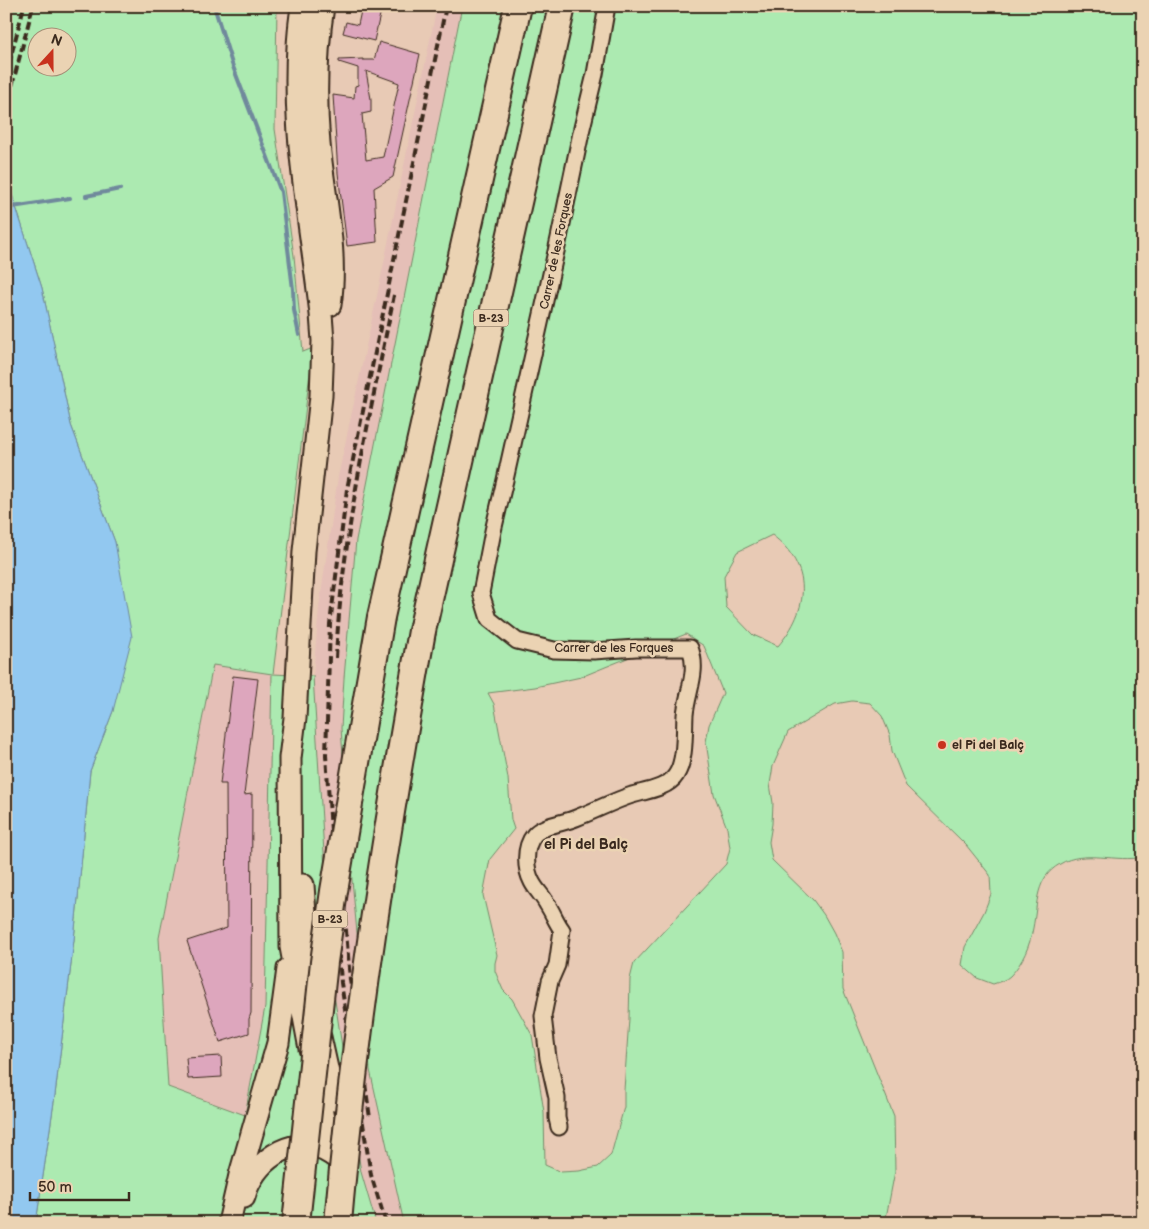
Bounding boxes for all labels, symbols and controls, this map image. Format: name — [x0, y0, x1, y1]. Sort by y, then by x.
north arrow — [28, 28, 78, 78]
text: N — [49, 31, 64, 50]
street label: Carrer de les Forques — [537, 191, 576, 311]
road number: B-23 — [474, 310, 508, 326]
street label: Carrer de les Forques — [554, 641, 674, 656]
place label: el Pi del Balç — [952, 738, 1024, 753]
marker: el Pi del Balç — [936, 739, 948, 751]
district label: el Pi del Balç — [544, 836, 628, 853]
road number: B-23 — [312, 911, 348, 928]
scale bar — [30, 1169, 129, 1201]
text: 50 m — [38, 1178, 72, 1197]

